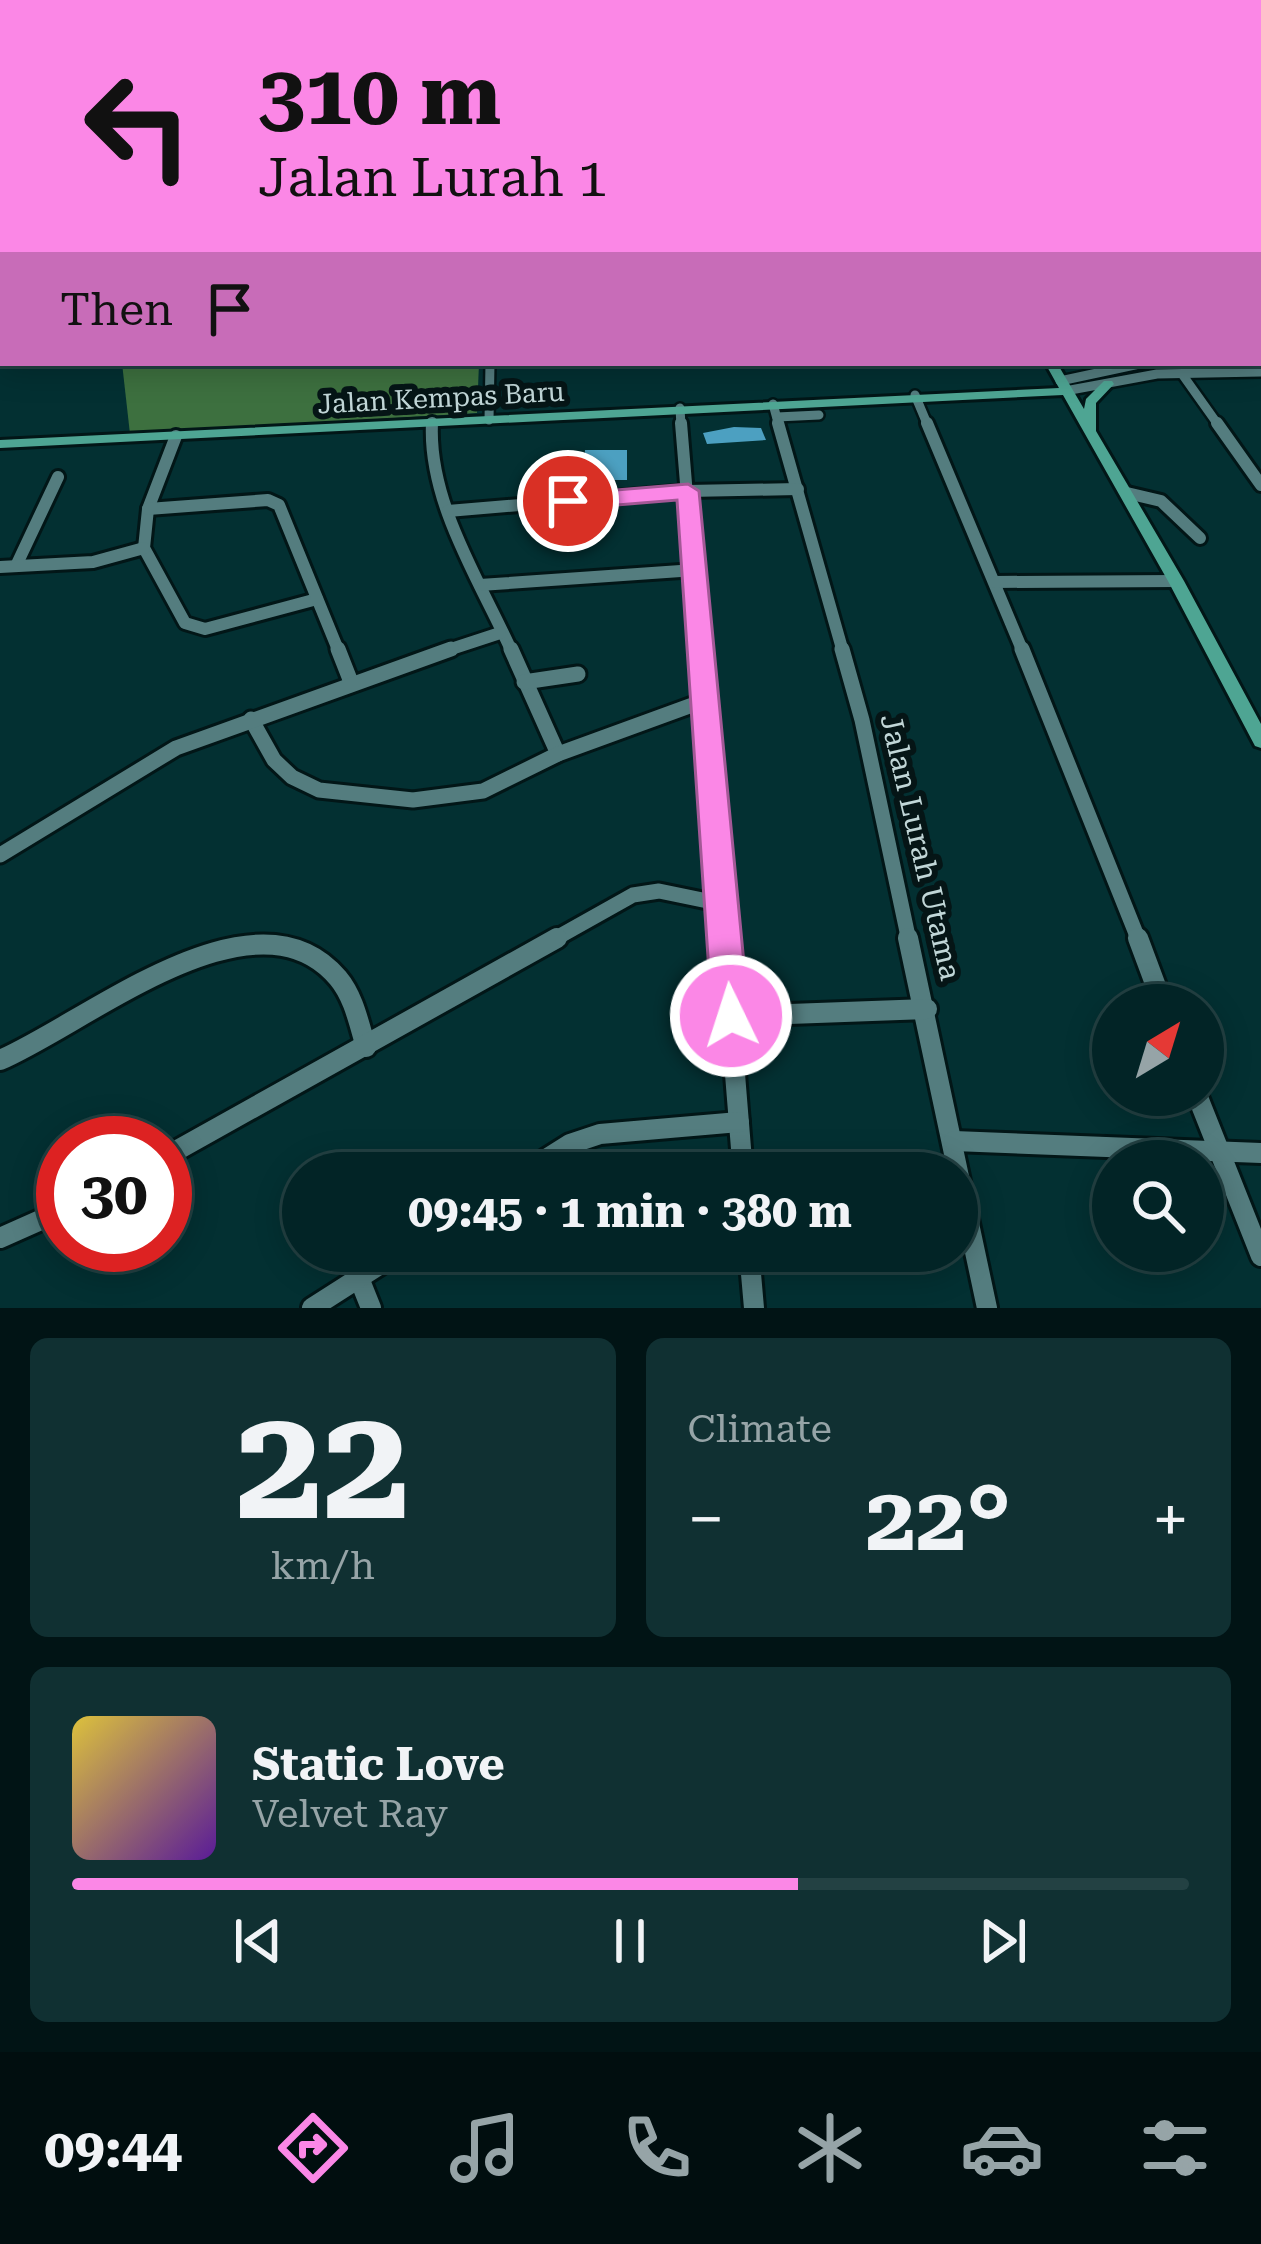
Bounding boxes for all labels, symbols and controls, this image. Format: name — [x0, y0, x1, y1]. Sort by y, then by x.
text: 310 m — [258, 46, 501, 144]
icon: left — [60, 48, 216, 204]
text: Jalan Lurah 1 — [258, 146, 608, 209]
icon: arrive — [197, 276, 263, 342]
text: Then — [60, 283, 173, 336]
street label: Jalan Kempas Baru — [317, 376, 565, 420]
pin — [517, 450, 619, 552]
icon: arrive — [535, 468, 601, 534]
street label: Jalan Lurah Utama — [873, 710, 969, 984]
position arrow — [668, 953, 794, 1079]
north arrow — [1092, 984, 1224, 1116]
map controls — [1092, 984, 1224, 1272]
speed limit sign: 30 — [36, 1116, 192, 1272]
button: search — [1092, 1140, 1224, 1272]
text: 09:45 · 1 min · 380 m — [408, 1185, 852, 1238]
text: 22 — [235, 1373, 410, 1556]
text: Climate — [688, 1406, 832, 1452]
text: 22° — [865, 1467, 1011, 1572]
text: − — [688, 1481, 724, 1558]
text: + — [1152, 1481, 1189, 1558]
text: km/h — [271, 1543, 375, 1589]
text: Static Love — [252, 1738, 505, 1791]
text: Velvet Ray — [252, 1791, 448, 1837]
icon: previous — [225, 1908, 291, 1974]
icon: pause — [597, 1908, 663, 1974]
icon: next — [970, 1908, 1036, 1974]
icon: directions — [271, 2106, 355, 2190]
icon: music — [443, 2106, 527, 2190]
icon: phone — [615, 2106, 699, 2190]
icon: climate — [788, 2106, 872, 2190]
icon: car — [960, 2106, 1044, 2190]
icon: filters — [1133, 2106, 1217, 2190]
text: 09:44 — [44, 2117, 182, 2180]

